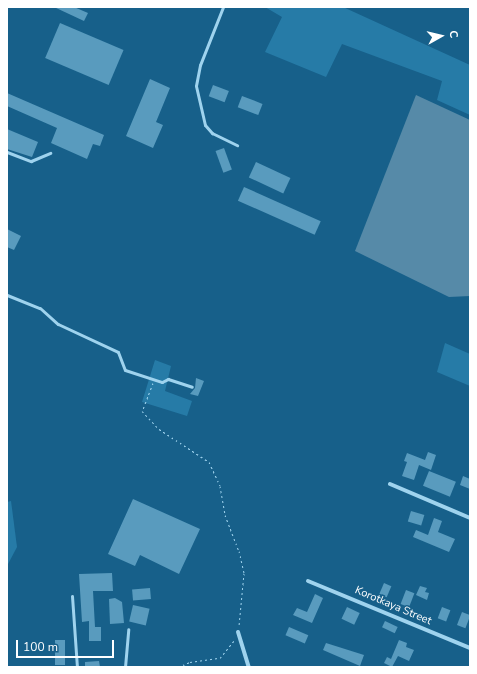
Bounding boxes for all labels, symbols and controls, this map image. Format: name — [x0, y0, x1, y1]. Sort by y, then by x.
north arrow — [421, 16, 461, 56]
text: С — [445, 30, 461, 39]
street label: Korotkaya Street — [353, 584, 433, 628]
scale bar — [18, 632, 116, 658]
text: 100 m — [23, 639, 58, 655]

